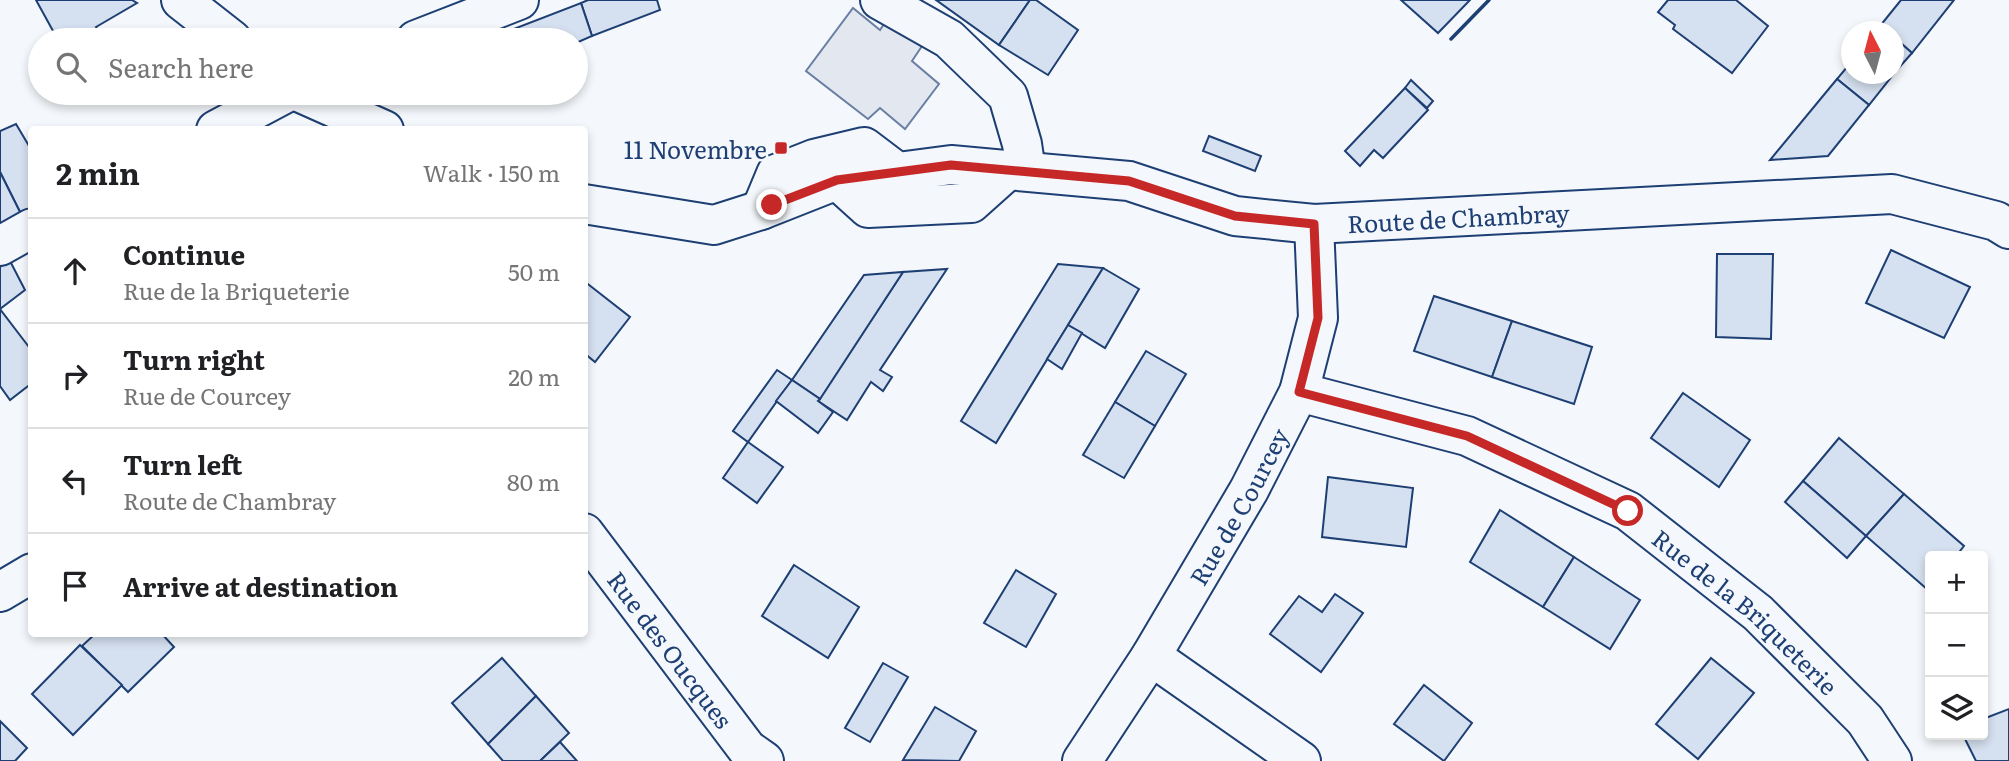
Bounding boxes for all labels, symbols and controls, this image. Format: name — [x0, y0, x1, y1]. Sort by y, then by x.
north arrow — [1841, 21, 1904, 84]
search box — [28, 28, 588, 105]
text: Search here — [108, 47, 254, 86]
icon: search — [52, 48, 90, 86]
place label: 11 Novembre — [624, 131, 767, 166]
marker: 11 Novembre — [773, 140, 789, 156]
text: 2 min — [56, 150, 140, 194]
text: Walk · 150 m — [423, 155, 560, 189]
route end — [756, 189, 787, 220]
street label: Route de Chambray — [1346, 193, 1571, 240]
text: Continue — [123, 234, 245, 273]
icon: ahead — [56, 252, 94, 290]
text: 50 m — [508, 254, 560, 288]
text: Rue de la Briqueterie — [123, 273, 350, 307]
text: Turn right — [123, 339, 265, 378]
icon: right — [56, 357, 94, 395]
text: 20 m — [508, 359, 560, 393]
text: Rue de Courcey — [123, 378, 291, 412]
street label: Rue de Courcey — [1179, 421, 1296, 591]
text: Turn left — [123, 444, 242, 483]
icon: left — [56, 462, 94, 500]
text: 80 m — [507, 464, 560, 498]
text: Route de Chambray — [123, 483, 336, 517]
route start — [1612, 495, 1643, 526]
street label: Rue de la Briqueterie — [1646, 520, 1847, 702]
map controls — [1925, 551, 1988, 740]
button: + — [1925, 551, 1988, 614]
street label: Rue des Oucques — [601, 563, 742, 735]
text: Arrive at destination — [123, 566, 398, 605]
icon: arrive — [56, 567, 94, 605]
button: − — [1925, 614, 1988, 677]
button: layers — [1925, 677, 1988, 740]

